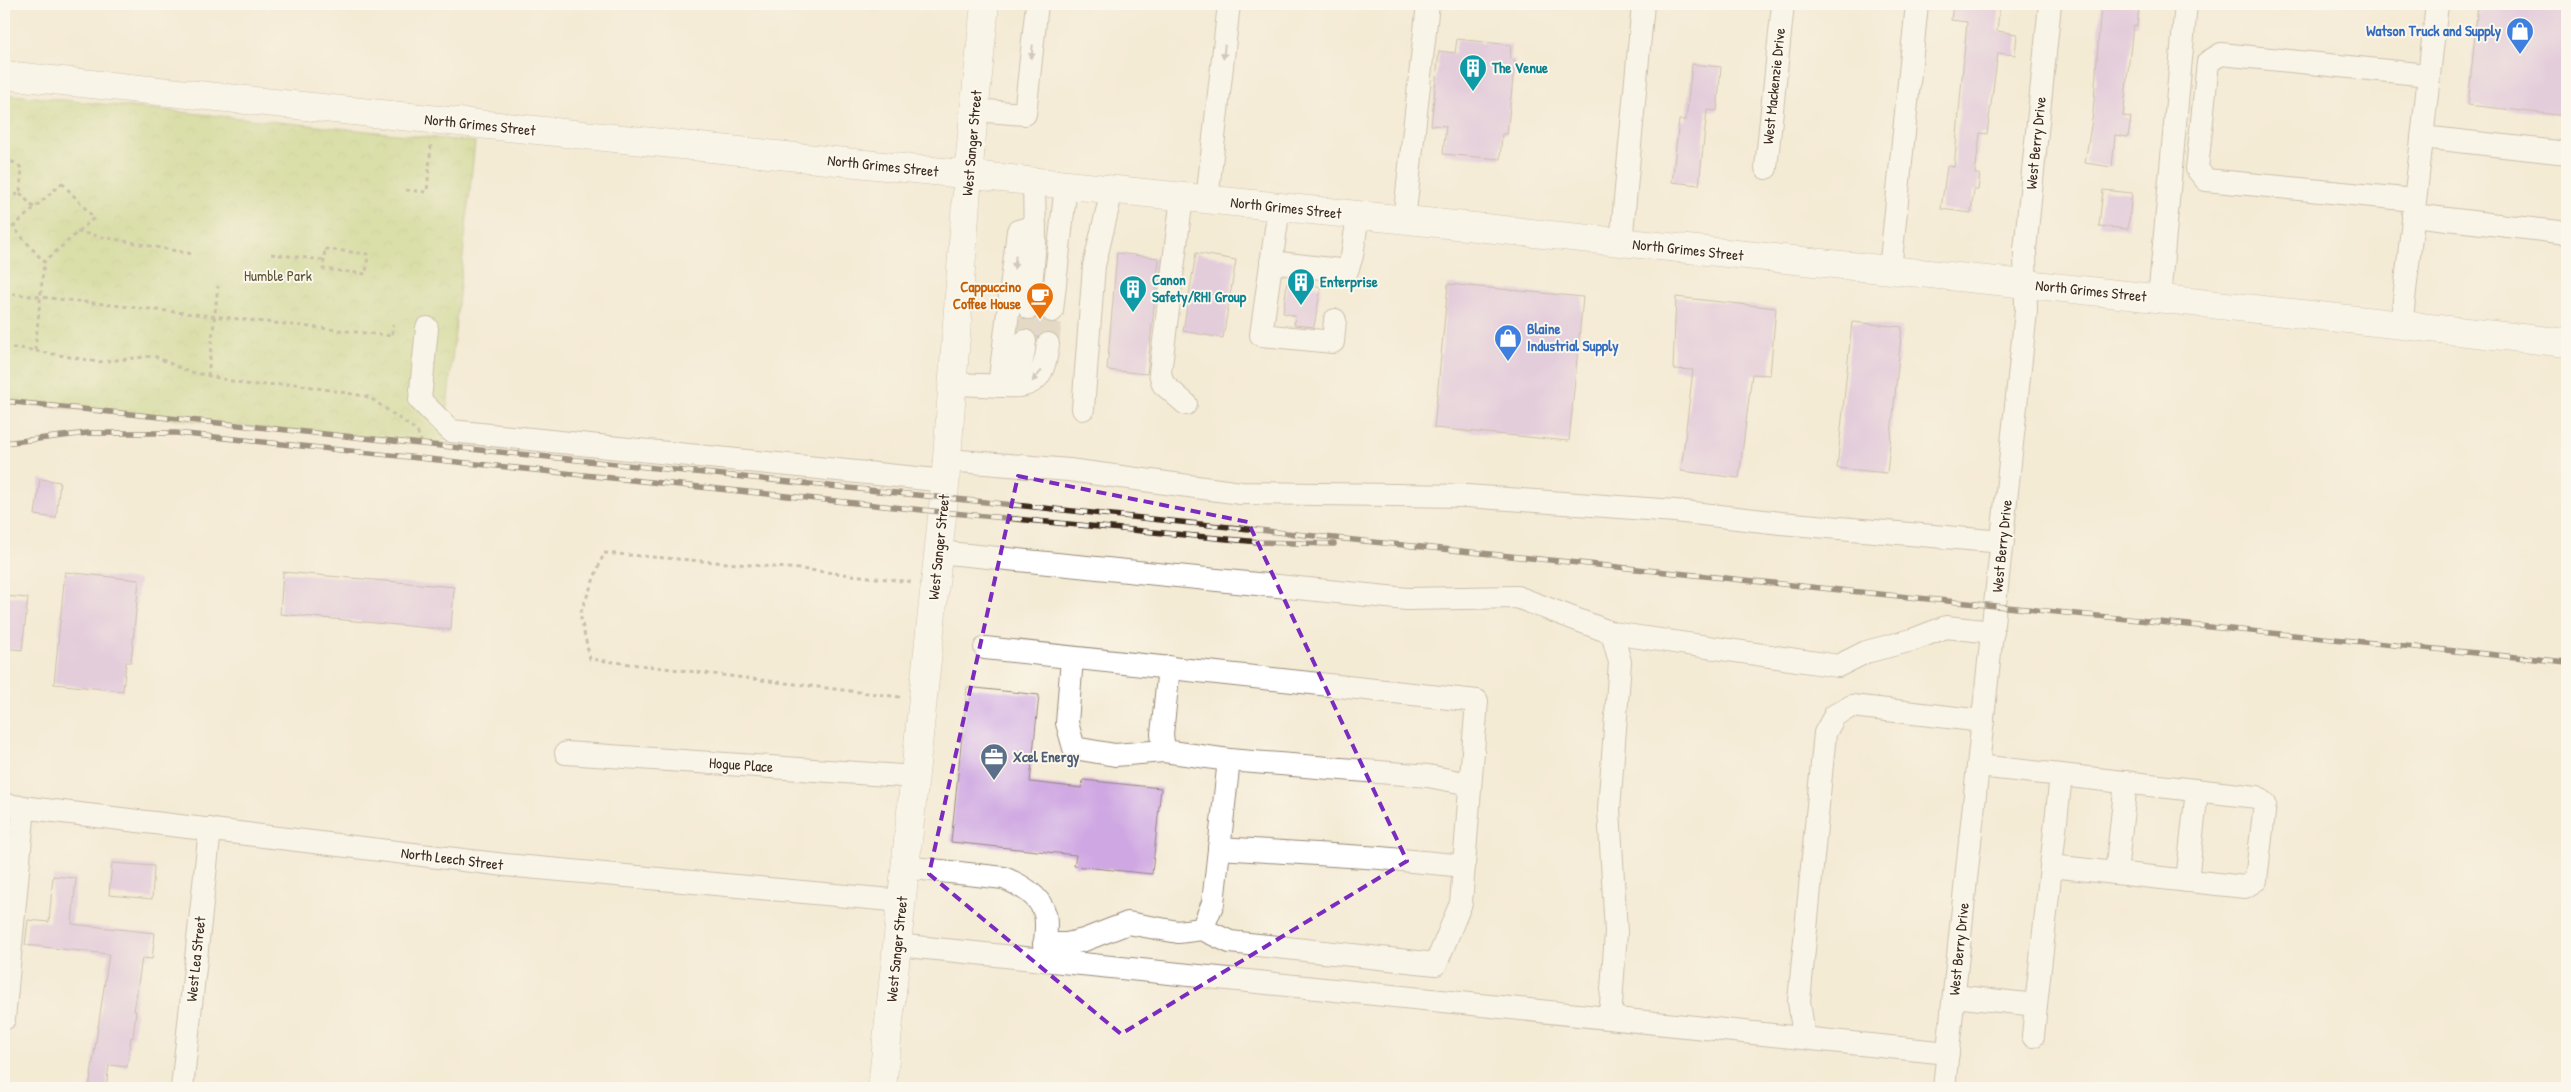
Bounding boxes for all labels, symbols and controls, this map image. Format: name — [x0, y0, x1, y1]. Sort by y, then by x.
shop icon: Watson Truck and Supply — [2505, 16, 2535, 55]
place label: Watson Truck and Supply — [2366, 20, 2502, 42]
street label: West Mackenzie Drive — [1757, 27, 1790, 145]
one-way arrow — [1028, 45, 1036, 61]
one-way arrow — [1220, 45, 1228, 61]
building icon: The Venue — [1458, 53, 1488, 92]
place label: The Venue — [1491, 57, 1548, 78]
street label: West Sanger Street — [956, 88, 987, 197]
street label: West Berry Drive — [2020, 96, 2051, 190]
street label: North Grimes Street — [424, 108, 537, 141]
street label: North Grimes Street — [827, 149, 940, 182]
street label: North Grimes Street — [1230, 191, 1343, 224]
street label: North Grimes Street — [1632, 233, 1745, 266]
one-way arrow — [1011, 255, 1019, 271]
park label: Humble Park — [244, 265, 312, 286]
building icon: Enterprise — [1286, 267, 1316, 306]
place label: Canon Safety/RHI Group — [1152, 269, 1247, 308]
place label: Enterprise — [1320, 271, 1378, 293]
building icon: Canon Safety/RHI Group — [1118, 274, 1148, 313]
street label: North Grimes Street — [2035, 274, 2148, 307]
place label: Cappuccino Coffee House — [953, 276, 1021, 314]
cafe icon: Cappuccino Coffee House — [1025, 281, 1055, 320]
place label: Blaine Industrial Supply — [1527, 318, 1619, 357]
shop icon: Blaine Industrial Supply — [1493, 323, 1523, 362]
one-way arrow — [1032, 370, 1043, 382]
street label: West Sanger Street — [923, 492, 955, 601]
street label: West Berry Drive — [1986, 499, 2017, 593]
office icon: Xcel Energy — [979, 742, 1009, 781]
place label: Xcel Energy — [1013, 746, 1080, 768]
street label: Hogue Place — [708, 752, 774, 777]
street label: North Leech Street — [400, 842, 505, 875]
street label: West Sanger Street — [881, 894, 913, 1003]
street label: West Berry Drive — [1943, 902, 1974, 996]
street label: West Lea Street — [181, 915, 210, 1003]

